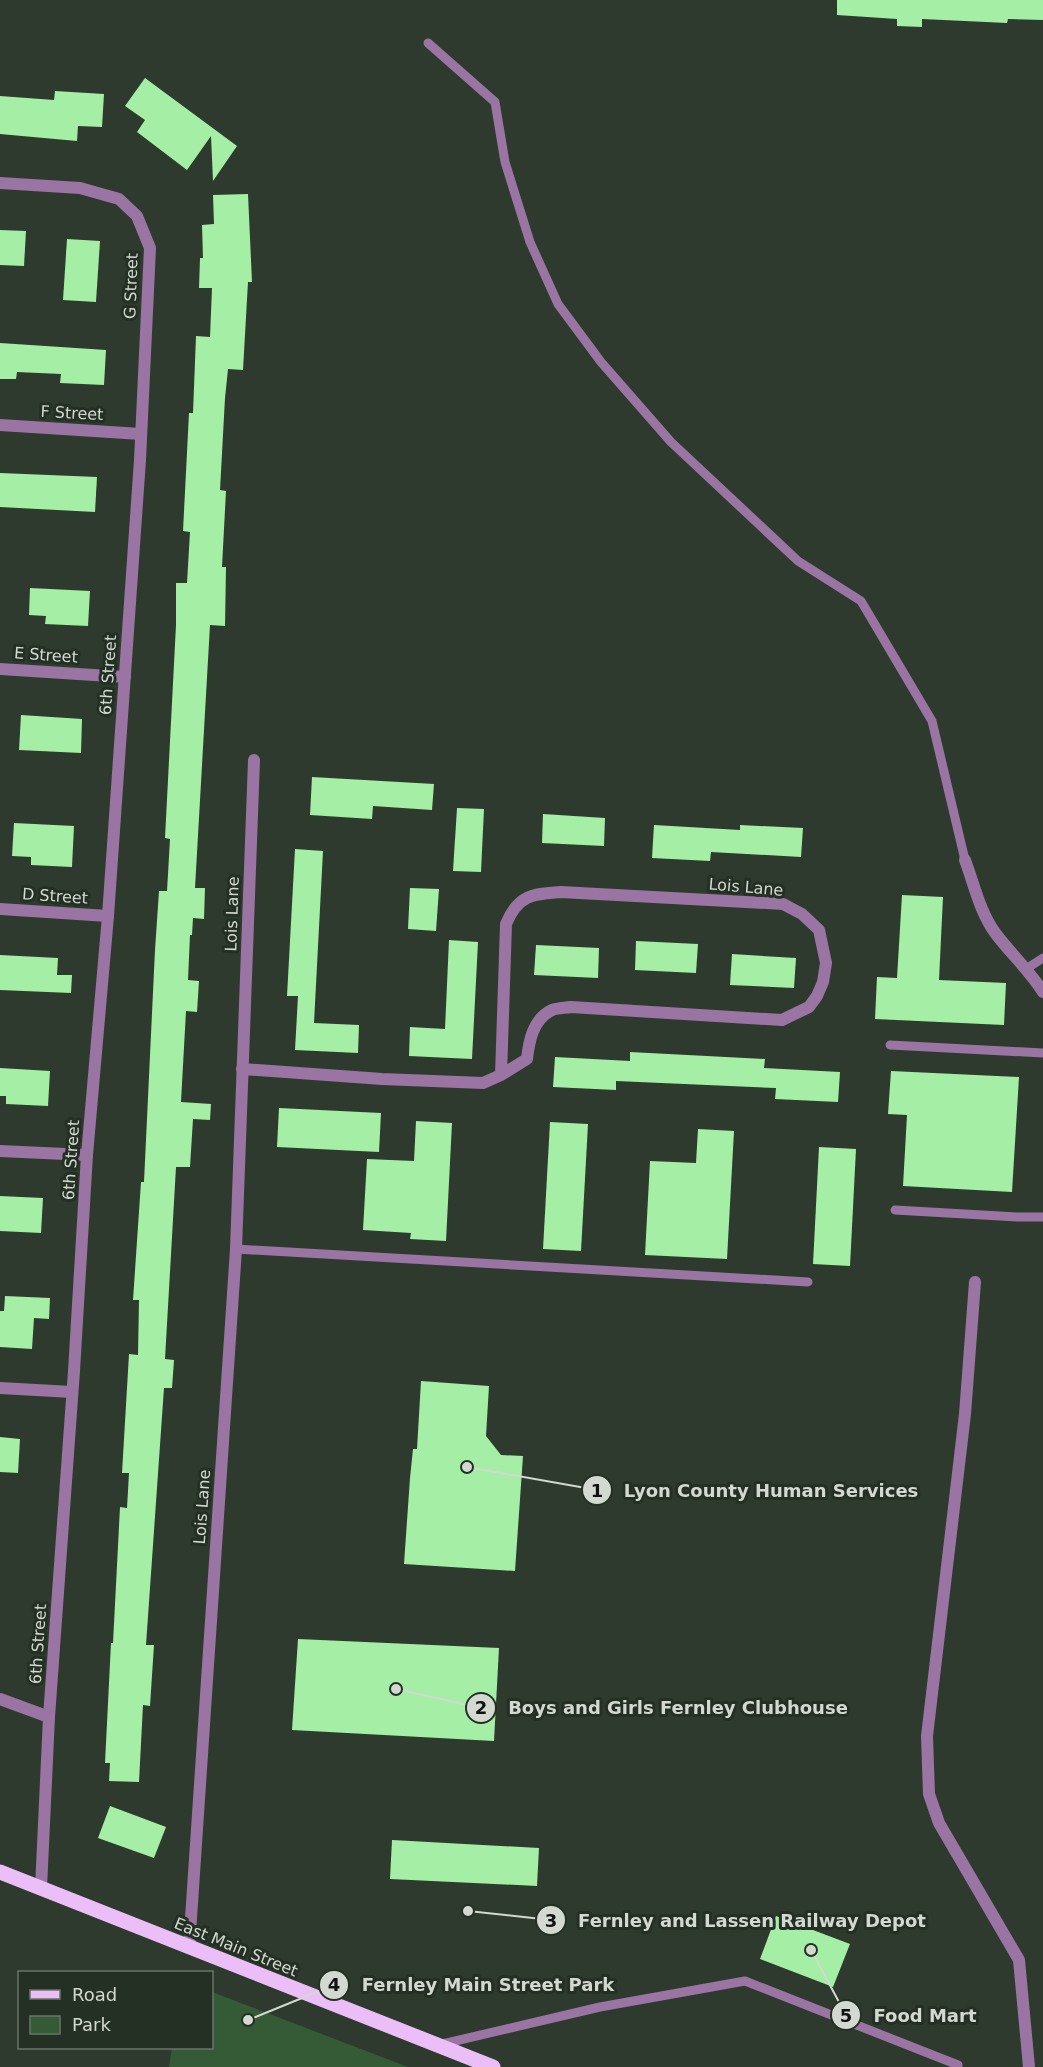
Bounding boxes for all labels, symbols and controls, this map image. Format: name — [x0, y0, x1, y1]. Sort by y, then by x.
street label: G Street — [120, 253, 142, 319]
street label: F Street — [40, 402, 104, 424]
street label: 6th Street — [96, 634, 120, 716]
street label: E Street — [14, 643, 78, 667]
street label: Lois Lane — [708, 874, 784, 900]
street label: Lois Lane — [221, 876, 243, 952]
street label: D Street — [21, 884, 89, 908]
street label: 6th Street — [59, 1119, 83, 1201]
street label: Lois Lane — [190, 1469, 214, 1545]
callout: Lyon County Human Services — [582, 1472, 930, 1508]
text: 1 — [591, 1480, 603, 1501]
text: Lyon County Human Services — [624, 1480, 918, 1501]
street label: 6th Street — [26, 1603, 50, 1685]
callout: Boys and Girls Fernley Clubhouse — [466, 1690, 860, 1726]
text: 2 — [475, 1697, 487, 1718]
text: Boys and Girls Fernley Clubhouse — [508, 1697, 848, 1718]
callout: Fernley and Lassen Railway Depot — [536, 1902, 938, 1938]
text: 3 — [545, 1910, 557, 1931]
text: Fernley and Lassen Railway Depot — [578, 1910, 926, 1931]
street label: East Main Street — [171, 1914, 301, 1980]
callout: Fernley Main Street Park — [319, 1967, 626, 2003]
legend — [18, 1971, 213, 2049]
text: 4 — [328, 1974, 340, 1995]
text: Fernley Main Street Park — [362, 1974, 615, 1995]
text: Road — [72, 1984, 117, 2005]
callout: Food Mart — [831, 1997, 988, 2033]
text: 5 — [840, 2005, 852, 2026]
text: Food Mart — [874, 2005, 977, 2026]
text: Park — [72, 2014, 111, 2035]

